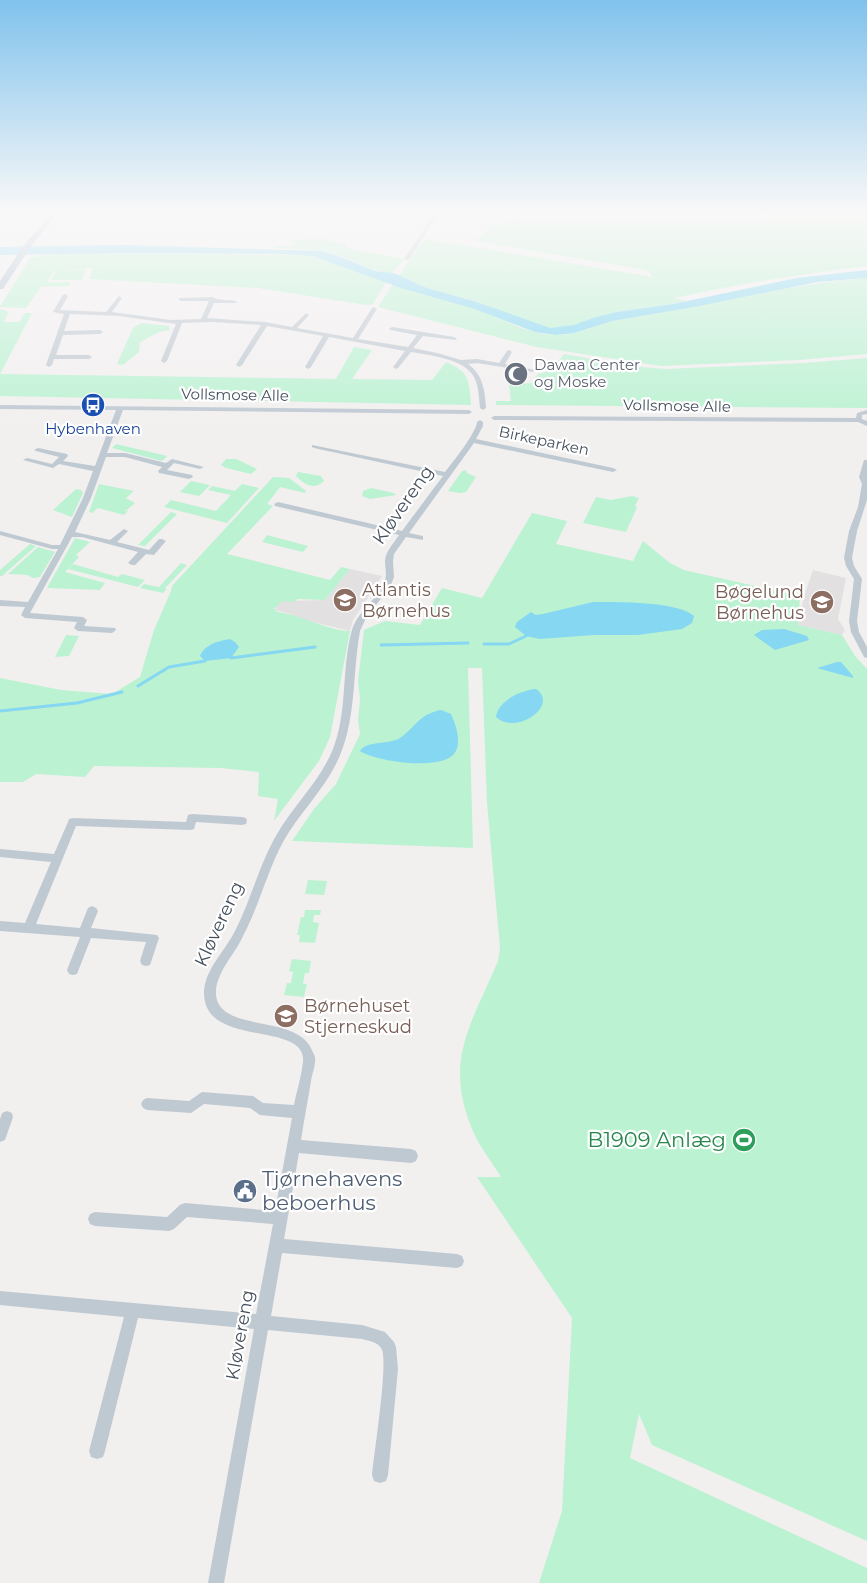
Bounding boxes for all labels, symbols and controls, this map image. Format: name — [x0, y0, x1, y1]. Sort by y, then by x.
place label: Dawaa Center og Moske — [534, 355, 640, 391]
mosque icon: Dawaa Center og Moske — [503, 361, 529, 387]
street label: Vollsmose Alle — [181, 384, 289, 405]
bus stop icon: Hybenhaven — [80, 392, 106, 418]
street label: Vollsmose Alle — [623, 395, 731, 416]
place label: Hybenhaven — [45, 419, 141, 438]
street label: Birkeparken — [497, 422, 591, 459]
street label: Kløvereng — [368, 461, 438, 549]
place label: Atlantis Børnehus — [362, 579, 450, 622]
place label: Bøgelund Børnehus — [715, 581, 804, 624]
school or university icon: Atlantis Børnehus — [332, 587, 358, 613]
school or university icon: Bøgelund Børnehus — [809, 589, 835, 615]
street label: Kløvereng — [190, 878, 248, 970]
place label: Børnehuset Stjerneskud — [304, 995, 412, 1038]
school or university icon: Børnehuset Stjerneskud — [273, 1003, 299, 1029]
place label: B1909 Anlæg — [588, 1127, 726, 1152]
sports icon: B1909 Anlæg — [731, 1127, 757, 1153]
place label: Tjørnehavens beboerhus — [262, 1166, 402, 1215]
public building icon: Tjørnehavens beboerhus — [232, 1178, 258, 1204]
street label: Kløvereng — [221, 1288, 259, 1382]

